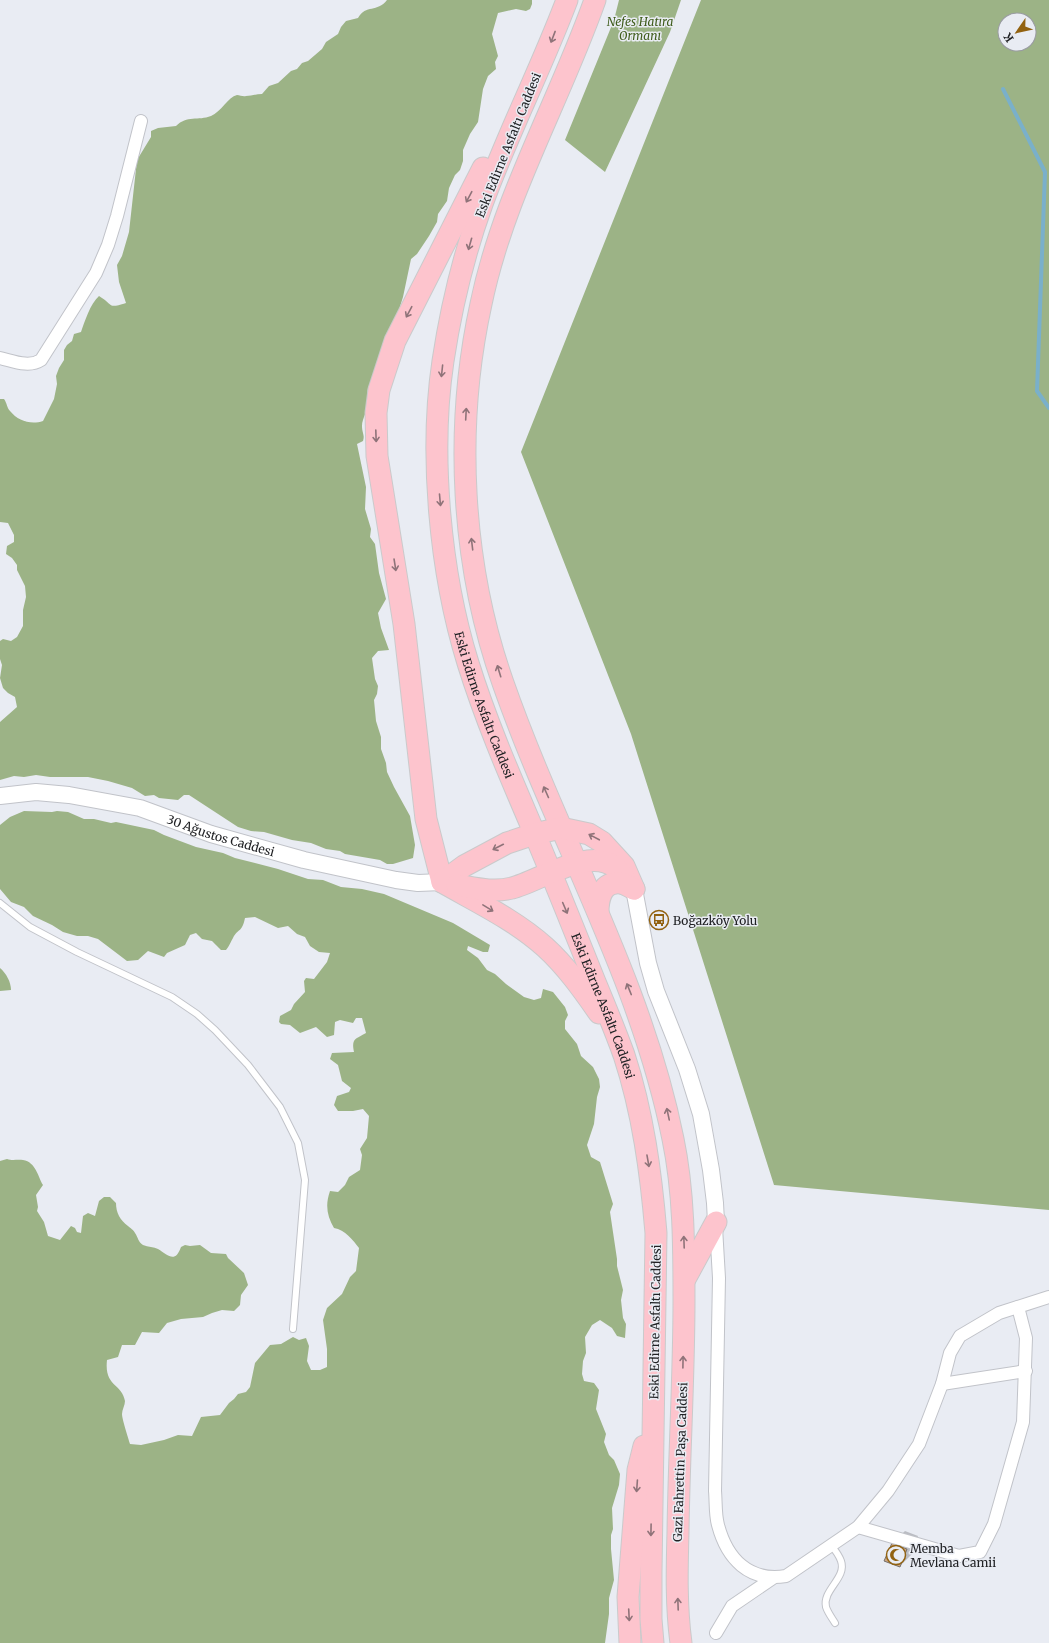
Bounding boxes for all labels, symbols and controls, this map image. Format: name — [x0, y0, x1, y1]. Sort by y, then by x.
north arrow — [997, 12, 1037, 52]
park label: Nefes Hatıra Ormanı — [607, 14, 673, 43]
one-way arrow — [549, 30, 557, 42]
text: K — [1000, 30, 1017, 45]
street label: Eski Edirne Asfaltı Caddesi — [472, 70, 544, 220]
one-way arrow — [465, 191, 472, 203]
one-way arrow — [466, 237, 473, 250]
one-way arrow — [404, 306, 412, 318]
one-way arrow — [438, 364, 446, 377]
one-way arrow — [463, 408, 470, 421]
one-way arrow — [372, 429, 379, 442]
one-way arrow — [436, 493, 443, 506]
one-way arrow — [468, 538, 476, 551]
one-way arrow — [391, 558, 399, 571]
street label: Eski Edirne Asfaltı Caddesi — [452, 630, 518, 780]
one-way arrow — [495, 664, 502, 677]
one-way arrow — [541, 786, 549, 798]
street label: 30 Ağustos Caddesi — [165, 811, 276, 859]
one-way arrow — [588, 833, 600, 840]
one-way arrow — [492, 844, 504, 852]
one-way arrow — [562, 902, 570, 914]
one-way arrow — [482, 905, 494, 913]
bus stop icon: Boğazköy Yolu — [648, 909, 670, 931]
place label: Boğazköy Yolu — [673, 913, 758, 928]
street label: Eski Edirne Asfaltı Caddesi — [569, 931, 638, 1080]
one-way arrow — [625, 984, 633, 996]
one-way arrow — [663, 1107, 671, 1120]
one-way arrow — [644, 1154, 652, 1167]
one-way arrow — [680, 1236, 687, 1249]
street label: Eski Edirne Asfaltı Caddesi — [646, 1244, 664, 1400]
one-way arrow — [679, 1356, 687, 1369]
street label: Gazi Fahrettin Paşa Caddesi — [670, 1382, 690, 1542]
one-way arrow — [633, 1479, 641, 1492]
one-way arrow — [648, 1523, 655, 1536]
place label: Memba Mevlana Camii — [910, 1541, 996, 1570]
mosque icon: Memba Mevlana Camii — [885, 1544, 907, 1566]
one-way arrow — [674, 1598, 681, 1611]
one-way arrow — [625, 1608, 633, 1621]

